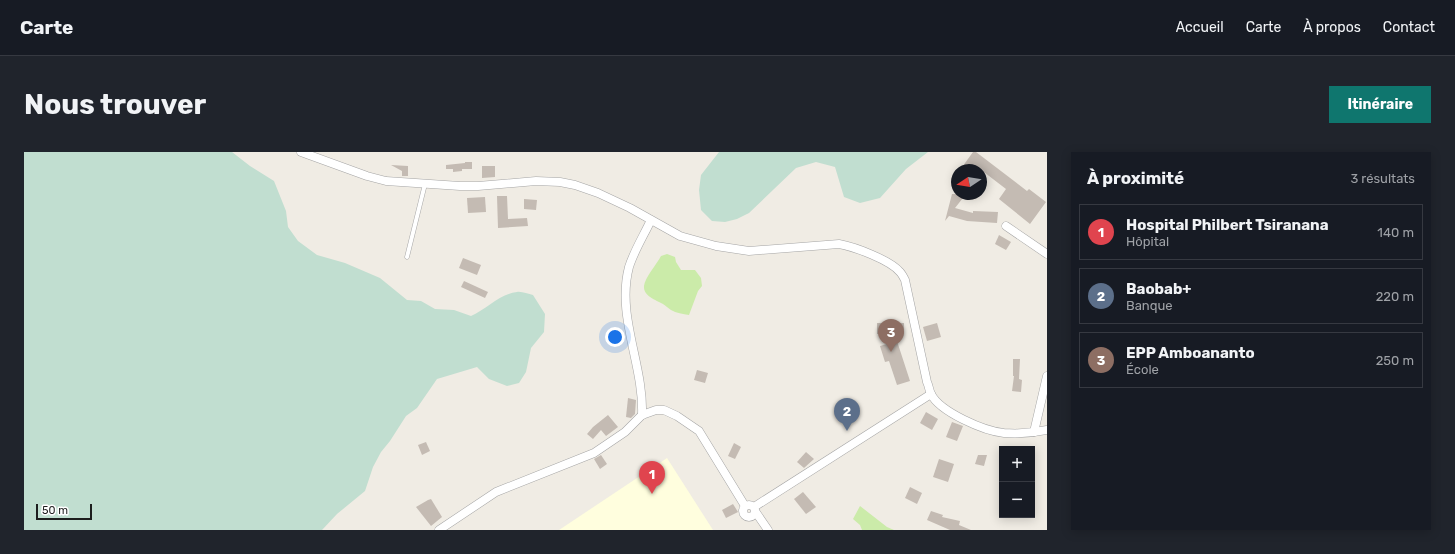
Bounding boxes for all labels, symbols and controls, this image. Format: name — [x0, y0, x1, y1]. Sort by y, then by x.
text: Carte — [20, 16, 73, 39]
text: Accueil — [1176, 19, 1224, 36]
text: Carte — [1246, 19, 1281, 36]
text: À propos — [1303, 19, 1361, 36]
text: Contact — [1383, 19, 1435, 36]
button: Itinéraire — [1329, 86, 1431, 123]
text: Nous trouver — [24, 88, 206, 121]
north arrow — [951, 164, 987, 200]
text: À proximité — [1087, 168, 1184, 188]
text: 3 résultats — [1350, 171, 1415, 186]
text: Hospital Philbert Tsiranana — [1126, 216, 1329, 234]
text: 1 — [1098, 225, 1104, 240]
text: 140 m — [1377, 225, 1414, 240]
text: Hôpital — [1126, 234, 1169, 249]
text: Baobab+ — [1126, 280, 1191, 298]
text: 2 — [1097, 289, 1105, 304]
text: 220 m — [1376, 289, 1414, 304]
text: Banque — [1126, 298, 1173, 313]
pin: 3 — [878, 319, 904, 352]
your location — [605, 327, 625, 347]
text: EPP Amboananto — [1126, 344, 1255, 362]
text: 3 — [1097, 353, 1105, 368]
text: 250 m — [1376, 353, 1414, 368]
text: École — [1126, 362, 1159, 377]
pin: 2 — [834, 398, 860, 431]
map controls — [999, 446, 1035, 518]
button: + — [999, 446, 1035, 482]
pin: 1 — [639, 461, 665, 494]
button: − — [999, 482, 1035, 518]
scale bar — [36, 502, 92, 521]
text: 50 m — [42, 504, 68, 517]

